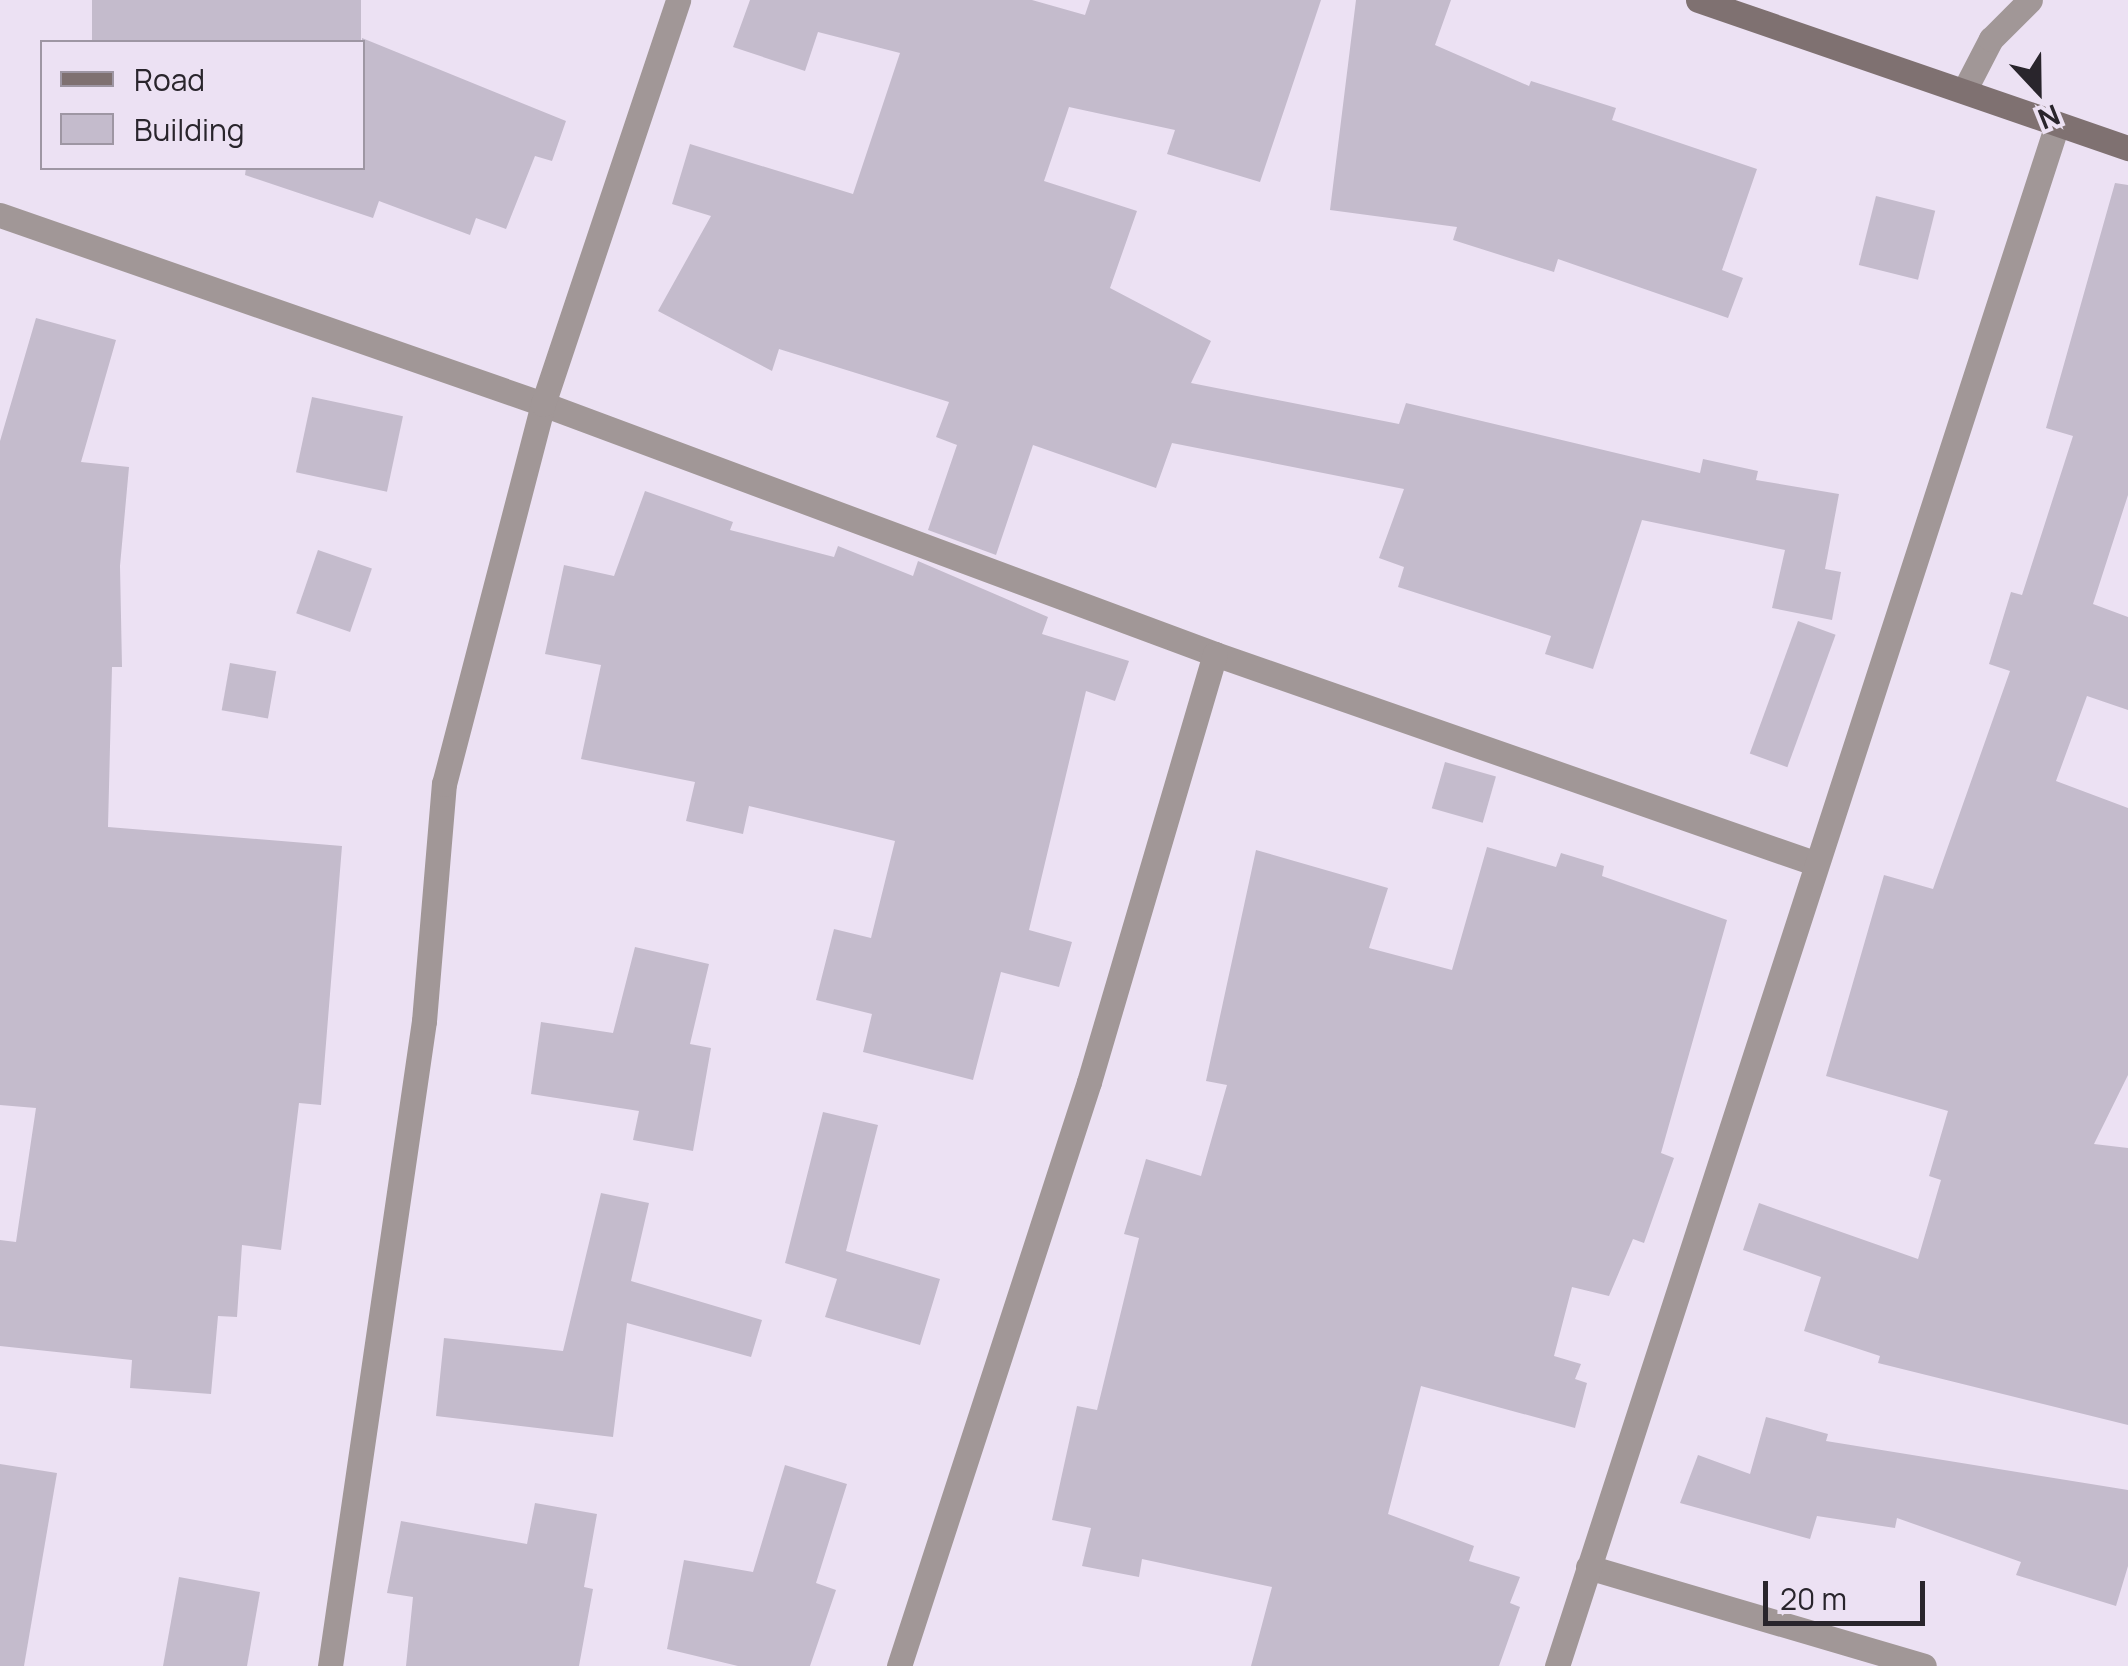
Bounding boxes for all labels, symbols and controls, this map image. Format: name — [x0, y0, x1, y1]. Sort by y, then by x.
legend — [40, 40, 365, 170]
north arrow — [1988, 40, 2088, 140]
text: Road — [134, 59, 205, 100]
text: N — [2033, 96, 2066, 139]
text: Building — [134, 109, 245, 150]
scale bar — [1768, 1561, 1930, 1623]
text: 20 m — [1780, 1578, 1847, 1619]

